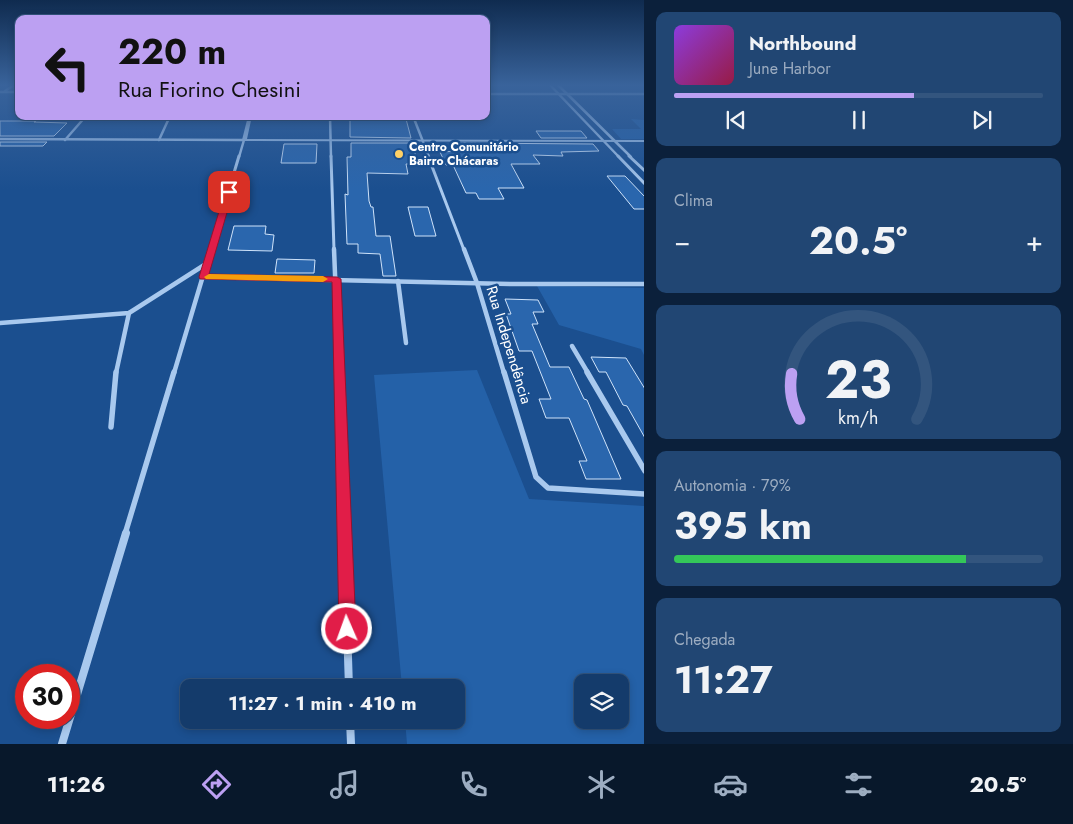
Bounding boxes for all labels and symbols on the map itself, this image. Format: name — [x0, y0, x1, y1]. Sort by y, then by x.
place label: Centro Comunitário Bairro Chácaras — [409, 138, 519, 170]
marker: Centro Comunitário Bairro Chácaras — [393, 148, 405, 160]
pin — [208, 171, 250, 213]
street label: Rua Independência — [481, 283, 537, 407]
position arrow — [320, 602, 372, 654]
speed limit sign: 30 — [15, 664, 80, 729]

